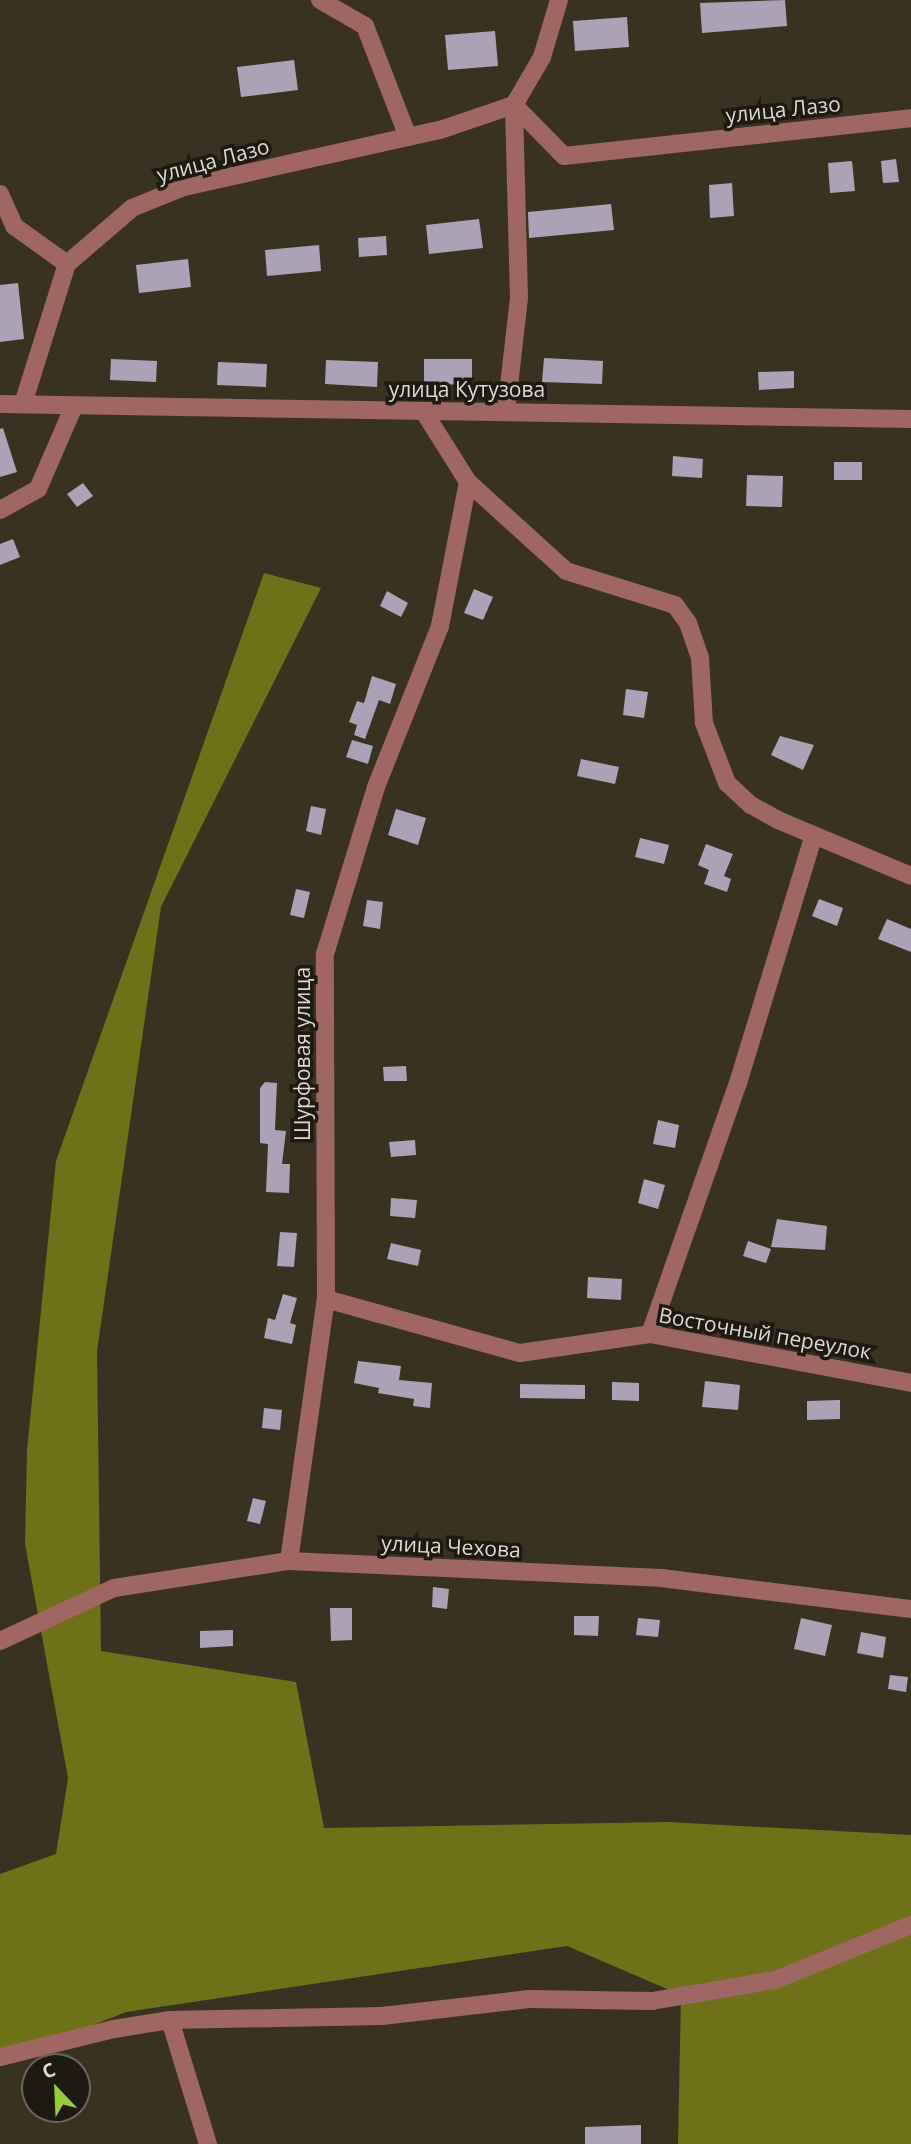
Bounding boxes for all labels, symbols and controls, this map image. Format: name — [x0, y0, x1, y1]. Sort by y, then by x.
street label: улица Лазо — [724, 90, 842, 128]
street label: улица Лазо — [154, 133, 272, 187]
street label: улица Кутузова — [389, 376, 545, 402]
street label: Шурфовая улица — [289, 967, 315, 1141]
street label: Восточный переулок — [657, 1302, 873, 1364]
street label: улица Чехова — [381, 1530, 521, 1562]
north arrow — [21, 2053, 91, 2123]
text: С — [38, 2056, 59, 2085]

